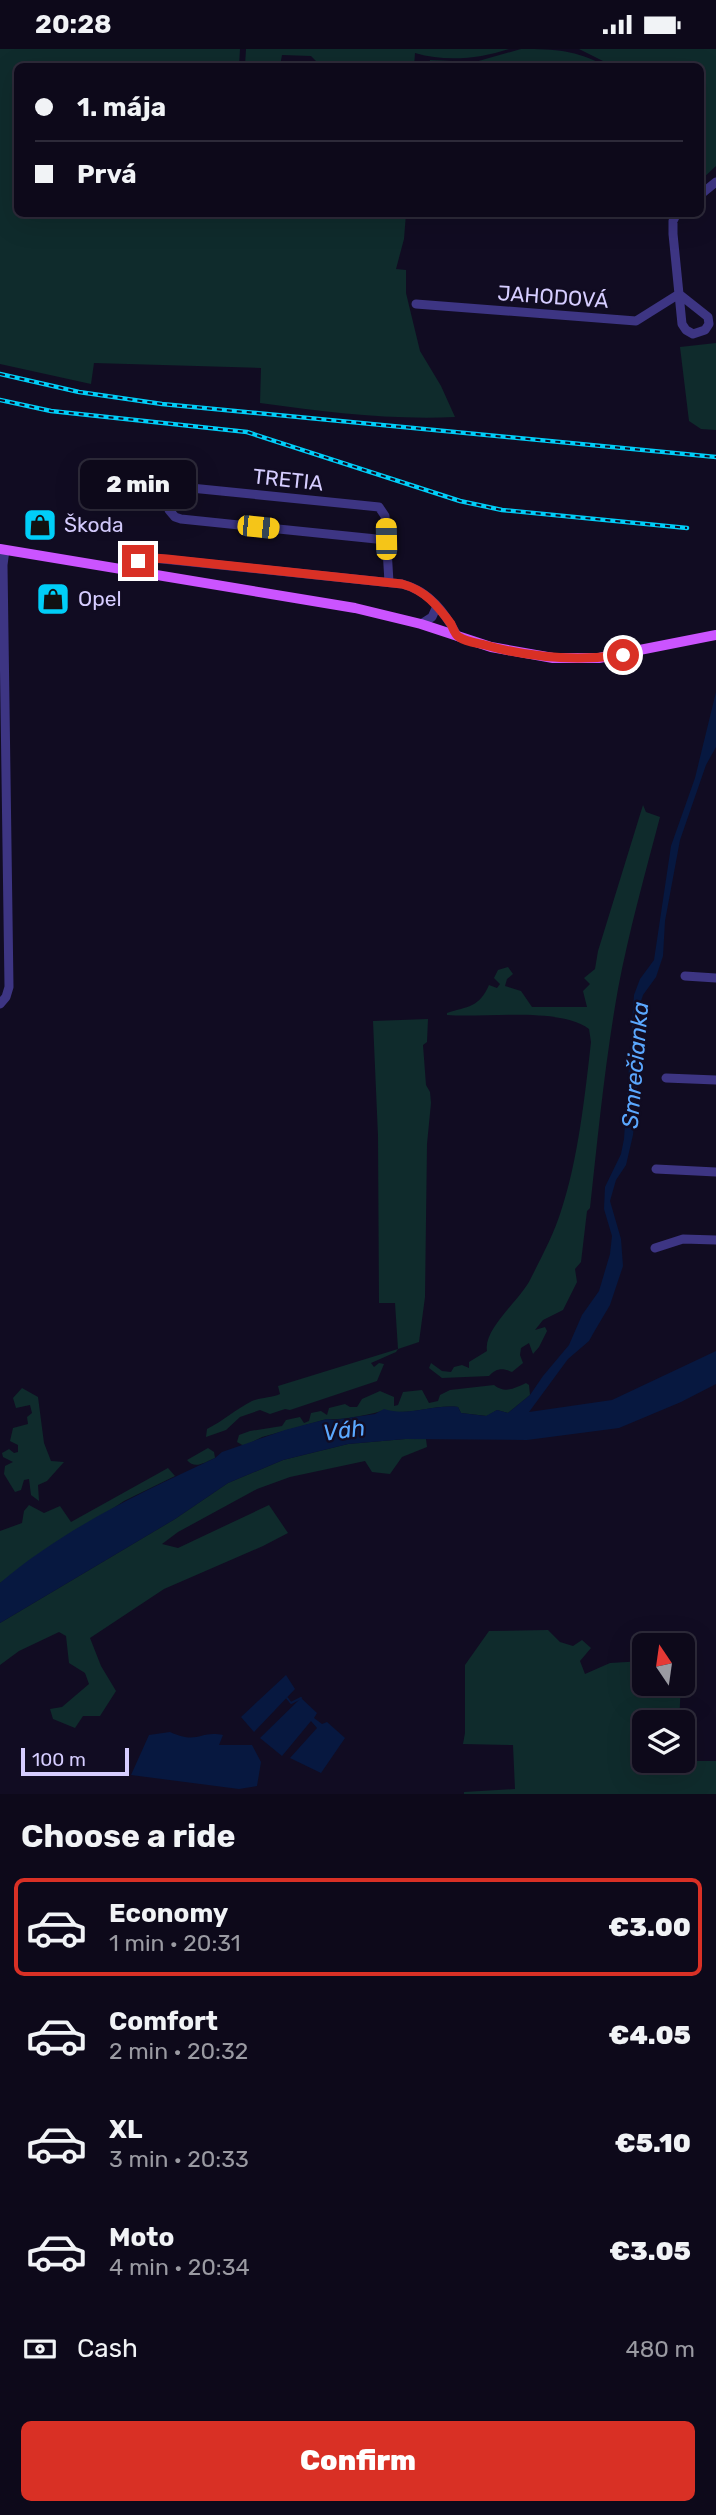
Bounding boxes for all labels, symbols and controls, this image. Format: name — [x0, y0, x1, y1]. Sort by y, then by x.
text: 20:28 — [35, 9, 112, 40]
text: 1. mája — [77, 92, 166, 123]
text: Prvá — [77, 159, 137, 190]
street label: JAHODOVÁ — [497, 280, 609, 313]
callout: 2 min — [80, 459, 196, 509]
street label: TRETIA — [252, 463, 324, 496]
text: 2 min — [106, 470, 170, 498]
shop icon: Škoda — [21, 506, 59, 544]
place label: Škoda — [64, 512, 124, 537]
car — [237, 514, 280, 540]
car — [376, 518, 397, 560]
route end — [122, 545, 154, 577]
shop icon: Opel — [34, 580, 72, 618]
place label: Opel — [78, 586, 122, 611]
route start — [607, 639, 639, 671]
water label: Smrečianka — [616, 1000, 654, 1130]
water label: Váh — [321, 1413, 367, 1447]
north arrow — [632, 1633, 695, 1696]
map controls — [632, 1633, 695, 1773]
button: layers — [632, 1710, 695, 1773]
scale bar — [21, 1745, 130, 1777]
text: 100 m — [32, 1748, 86, 1771]
text: Choose a ride — [21, 1817, 235, 1855]
icon: car — [25, 1896, 88, 1959]
text: Economy — [109, 1898, 228, 1929]
text: €3.00 — [608, 1912, 691, 1943]
text: 1 min · 20:31 — [109, 1929, 241, 1957]
icon: car — [25, 2004, 88, 2067]
text: Comfort — [109, 2006, 218, 2037]
text: €4.05 — [609, 2020, 691, 2051]
text: 2 min · 20:32 — [109, 2037, 248, 2065]
icon: car — [25, 2112, 88, 2175]
text: XL — [109, 2114, 142, 2145]
text: €5.10 — [615, 2128, 691, 2159]
text: 3 min · 20:33 — [109, 2145, 249, 2173]
icon: car — [25, 2220, 88, 2283]
text: Moto — [109, 2222, 174, 2253]
text: €3.05 — [609, 2236, 691, 2267]
text: 4 min · 20:34 — [109, 2253, 250, 2281]
icon: cash — [21, 2330, 59, 2368]
text: Cash — [77, 2333, 138, 2364]
text: 480 m — [625, 2335, 695, 2363]
button: Confirm — [21, 2421, 695, 2501]

